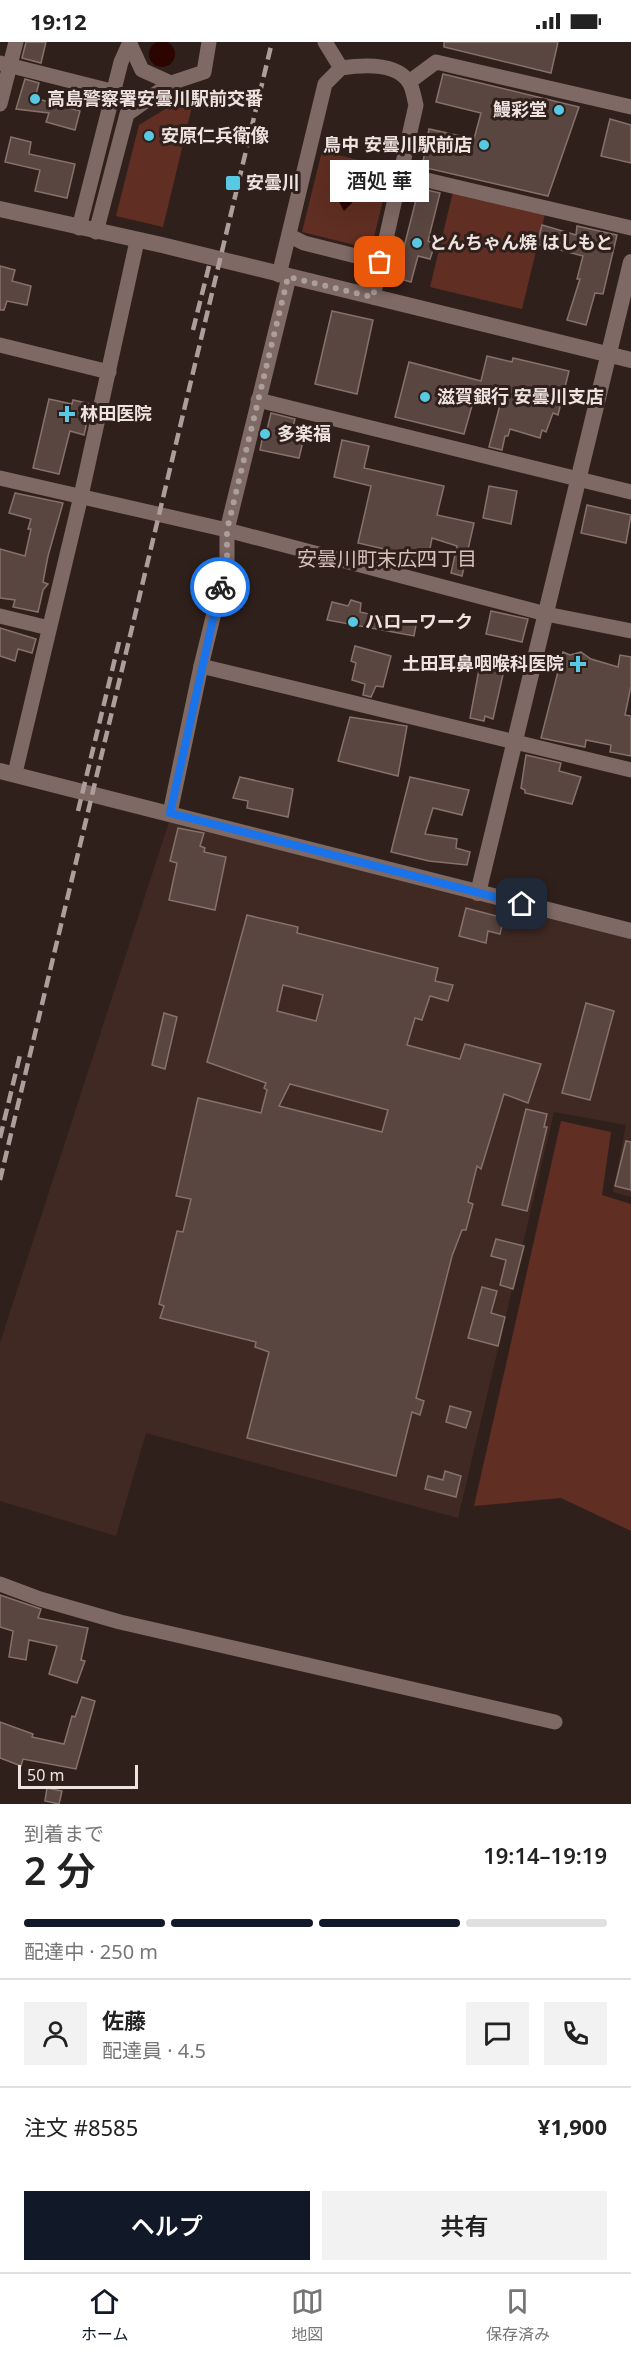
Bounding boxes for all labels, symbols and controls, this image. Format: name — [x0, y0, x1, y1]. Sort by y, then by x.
text: 19:12 — [30, 6, 87, 36]
place label: 高島警察署安曇川駅前交番 — [47, 86, 263, 110]
marker: 高島警察署安曇川駅前交番 — [28, 92, 42, 106]
place label: 鰻彩堂 — [493, 97, 547, 121]
marker: 鰻彩堂 — [552, 103, 566, 117]
place label: 安原仁兵衛像 — [161, 123, 269, 147]
marker: 安原仁兵衛像 — [142, 129, 156, 143]
place label: 鳥中 安曇川駅前店 — [323, 132, 472, 156]
marker: 鳥中 安曇川駅前店 — [477, 138, 491, 152]
callout: 酒処 華 — [330, 160, 430, 202]
text: 酒処 華 — [347, 167, 412, 194]
place label: 安曇川 — [246, 170, 300, 194]
marker: 安曇川 — [224, 174, 242, 192]
place label: とんちゃん焼 はしもと — [429, 230, 613, 254]
pin — [354, 236, 405, 287]
marker: とんちゃん焼 はしもと — [410, 236, 424, 250]
icon: bag — [363, 245, 396, 278]
place label: 滋賀銀行 安曇川支店 — [437, 384, 604, 408]
marker: 滋賀銀行 安曇川支店 — [418, 390, 432, 404]
place label: 林田医院 — [80, 401, 152, 425]
marker: 林田医院 — [58, 405, 76, 423]
place label: 多楽福 — [277, 421, 331, 445]
marker: 多楽福 — [258, 427, 272, 441]
district label: 安曇川町末広四丁目 — [297, 545, 477, 572]
courier — [190, 557, 250, 617]
icon: bike — [204, 571, 237, 604]
place label: ハローワーク — [365, 609, 473, 633]
marker: ハローワーク — [346, 615, 360, 629]
place label: 土田耳鼻咽喉科医院 — [402, 651, 564, 675]
marker: 土田耳鼻咽喉科医院 — [569, 655, 587, 673]
pin — [496, 878, 547, 929]
icon: home — [505, 887, 538, 920]
scale bar — [18, 1762, 138, 1790]
text: 50 m — [27, 1764, 64, 1786]
text: 到着まで — [24, 1820, 104, 1847]
text: 19:14–19:19 — [483, 1840, 607, 1870]
text: 2 分 — [24, 1843, 95, 1896]
text: 配達中 · 250 m — [24, 1938, 158, 1965]
button: person — [24, 2002, 87, 2065]
button: chat — [466, 2002, 529, 2065]
button: phone — [544, 2002, 607, 2065]
text: 佐藤 — [102, 2005, 146, 2035]
text: 配達員 · 4.5 — [102, 2037, 206, 2064]
text: ¥1,900 — [538, 2111, 607, 2141]
text: 注文 #8585 — [24, 2112, 138, 2142]
button: ヘルプ — [24, 2191, 310, 2260]
button: 共有 — [322, 2191, 607, 2260]
tab: ホーム — [81, 2285, 129, 2345]
tab: 地図 — [291, 2285, 324, 2345]
tab: 保存済み — [486, 2285, 550, 2345]

